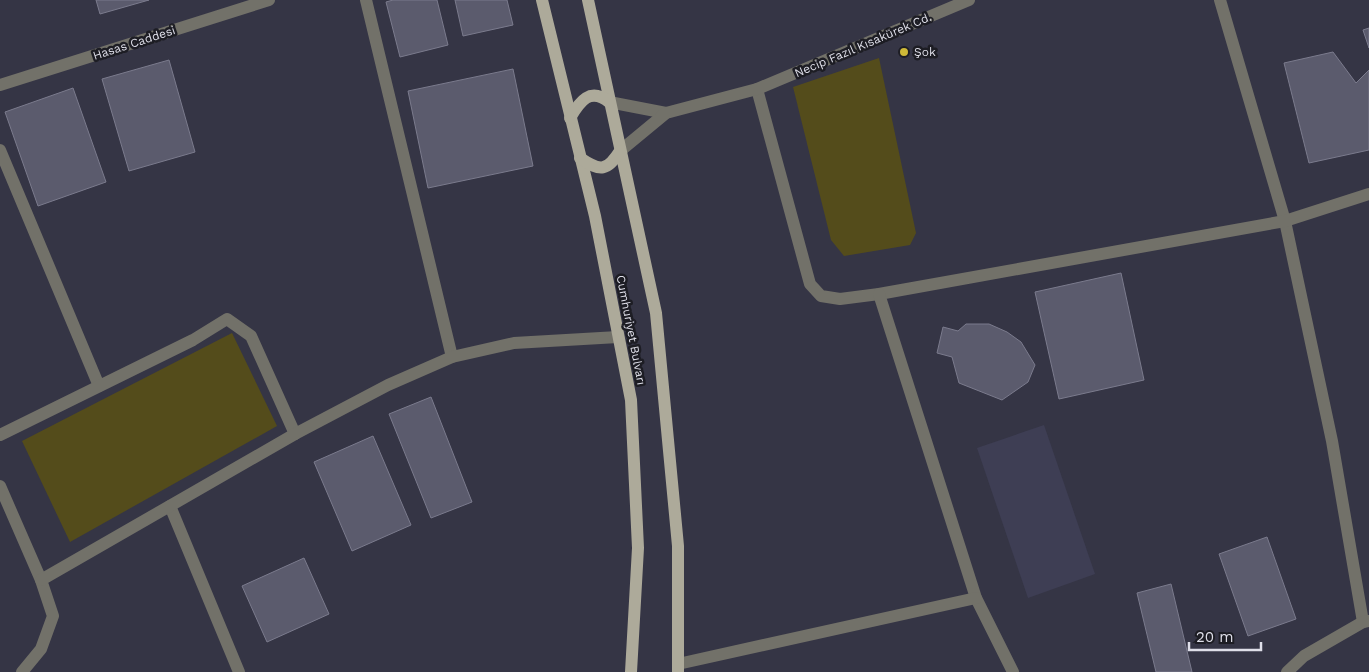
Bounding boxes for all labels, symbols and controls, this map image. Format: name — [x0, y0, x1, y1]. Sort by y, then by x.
street label: Necip Fazıl Kısakürek Cd. — [793, 10, 933, 80]
street label: Hasas Caddesi — [91, 23, 177, 63]
place label: Şok — [914, 45, 936, 59]
marker: Şok — [898, 46, 910, 58]
street label: Cumhuriyet Bulvarı — [613, 274, 649, 386]
scale bar — [1189, 620, 1262, 652]
text: 20 m — [1196, 628, 1234, 646]

